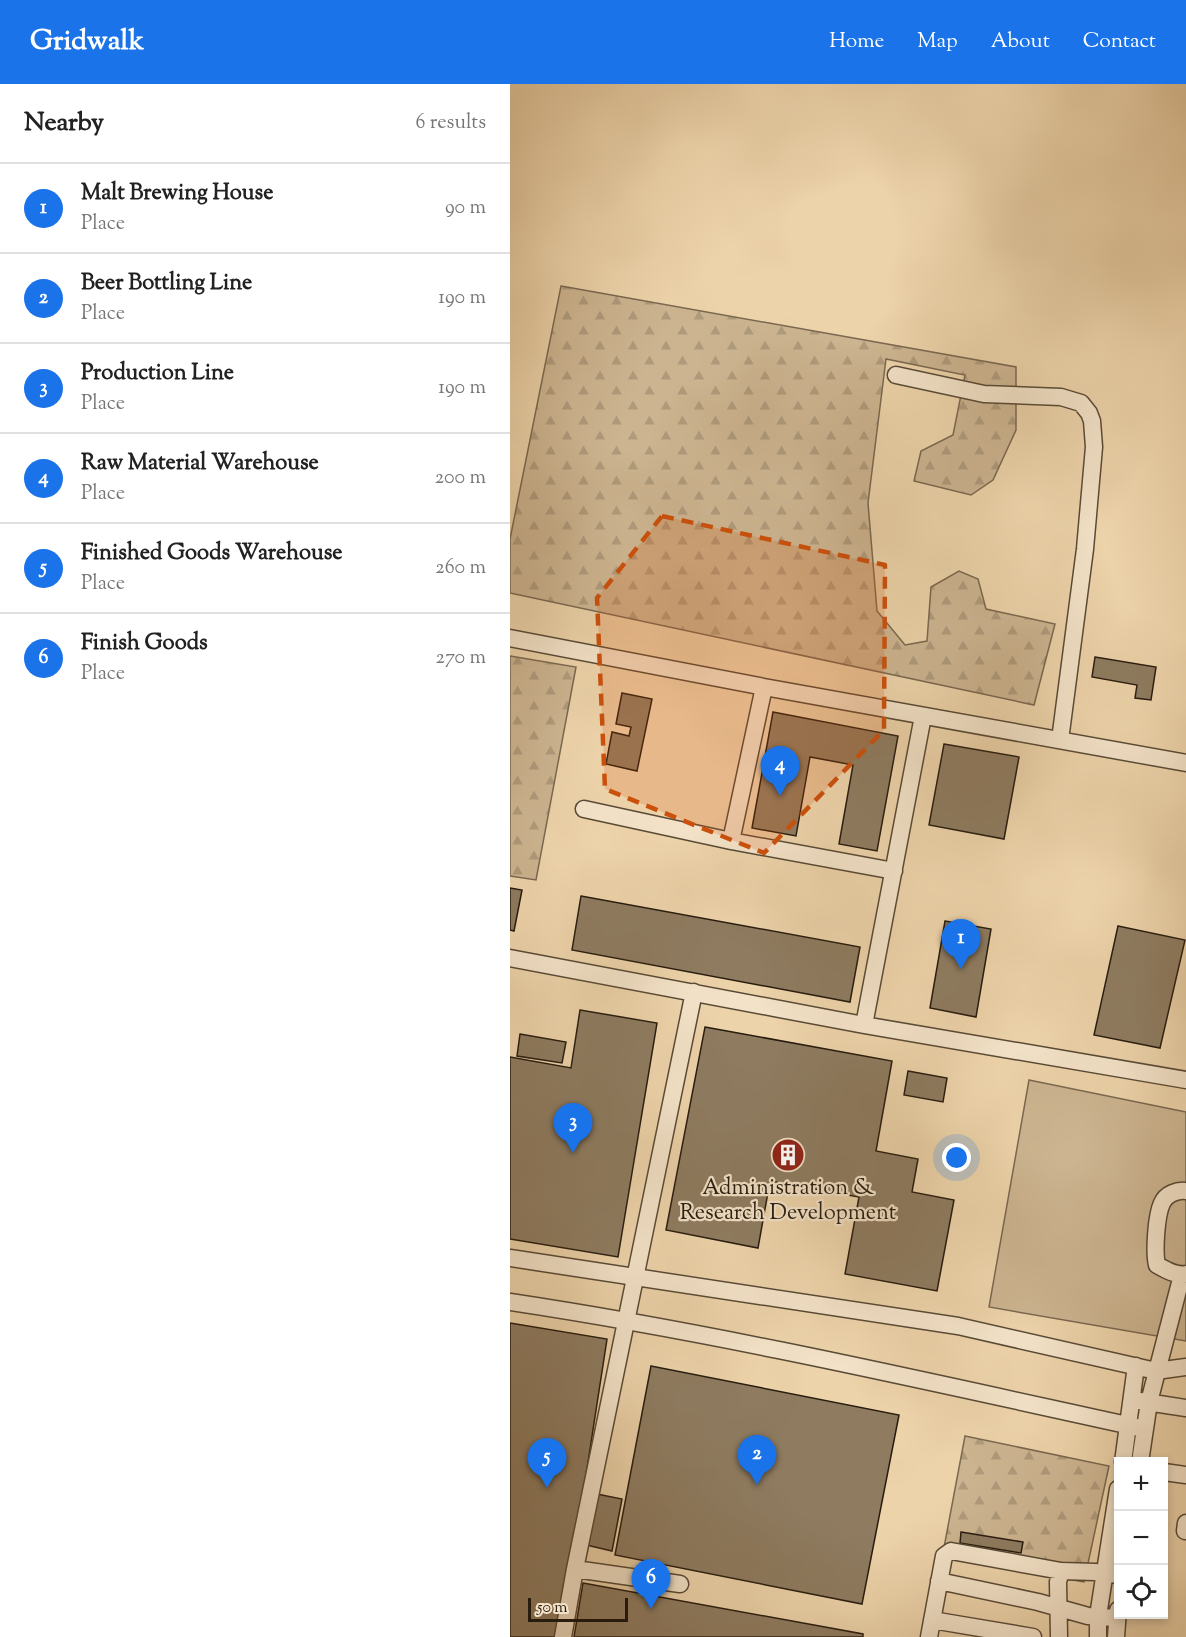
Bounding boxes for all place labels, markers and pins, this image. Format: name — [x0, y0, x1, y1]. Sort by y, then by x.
pin: 4 — [760, 746, 800, 796]
pin: 1 — [942, 920, 980, 969]
pin: 3 — [554, 1104, 592, 1153]
building icon: Administration & Research Development — [770, 1137, 806, 1173]
place label: Administration & Research Development — [680, 1173, 897, 1230]
pin: 2 — [738, 1436, 776, 1485]
pin: 5 — [528, 1438, 567, 1488]
pin: 6 — [632, 1560, 670, 1609]

